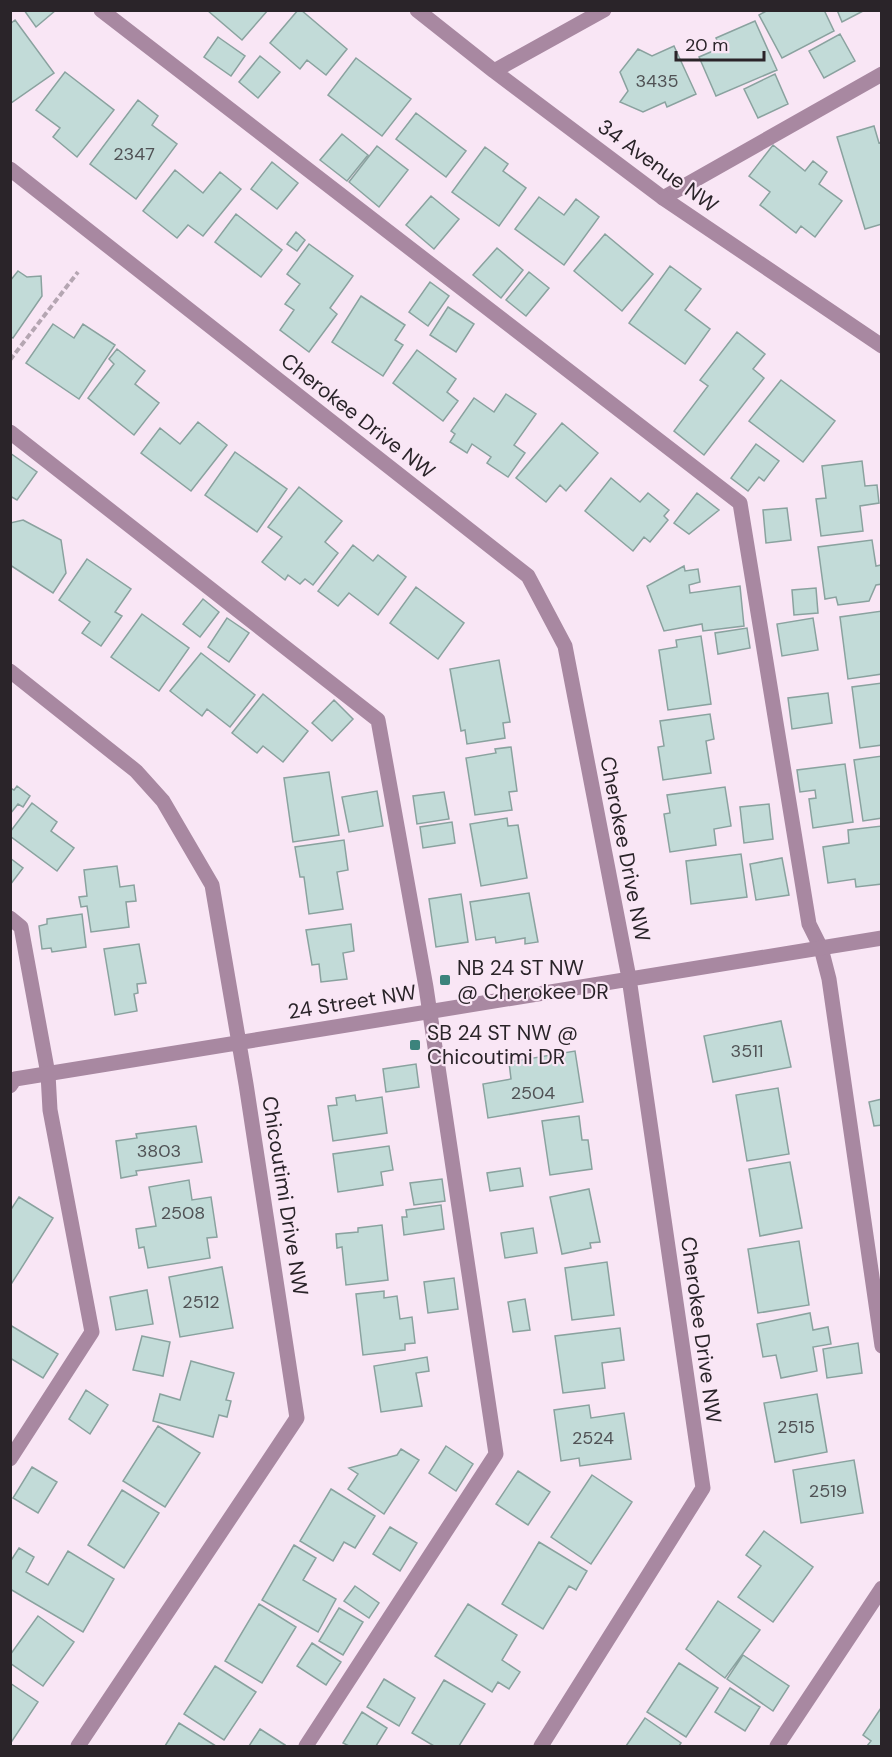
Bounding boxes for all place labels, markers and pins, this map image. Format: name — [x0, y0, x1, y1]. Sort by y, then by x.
place label: NB 24 ST NW @ Cherokee DR — [457, 954, 609, 1006]
marker: NB 24 ST NW @ Cherokee DR — [438, 973, 452, 987]
place label: SB 24 ST NW @ Chicoutimi DR — [427, 1019, 578, 1071]
marker: SB 24 ST NW @ Chicoutimi DR — [408, 1038, 422, 1052]

